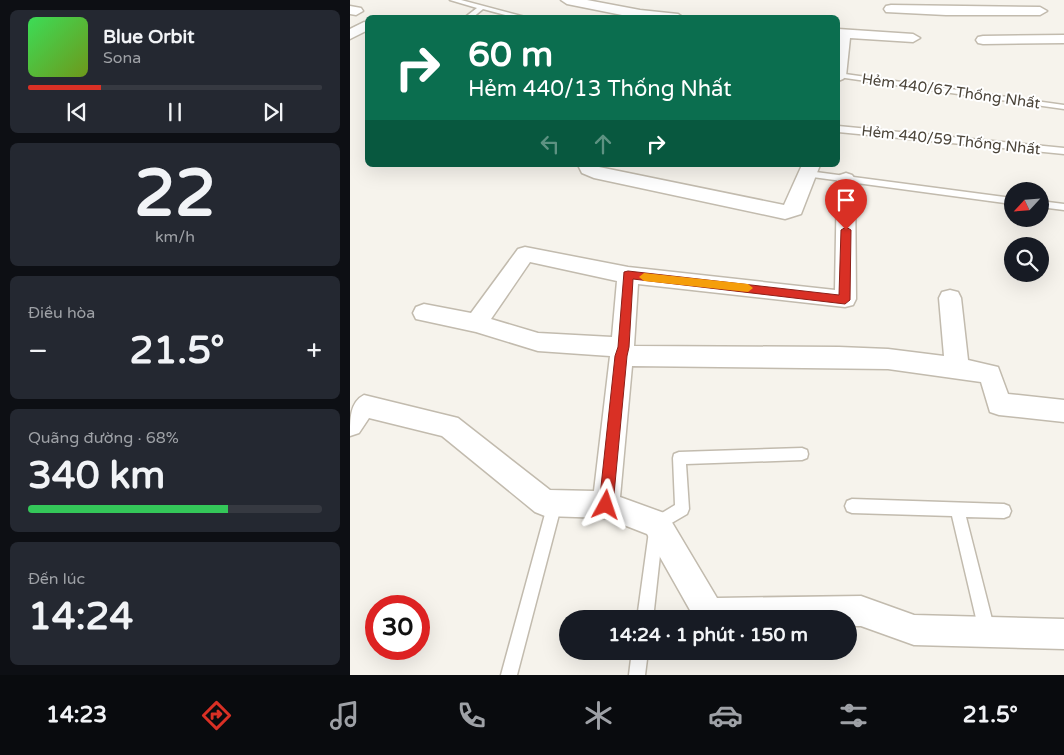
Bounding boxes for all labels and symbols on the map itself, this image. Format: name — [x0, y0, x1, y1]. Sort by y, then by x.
street label: Hẻm 440/67 Thống Nhất — [861, 70, 1042, 112]
street label: Hẻm 440/59 Thống Nhất — [861, 122, 1042, 158]
pin — [825, 179, 867, 230]
north arrow — [1004, 182, 1049, 228]
position arrow — [579, 478, 631, 530]
speed limit sign: 30 — [365, 595, 430, 660]

